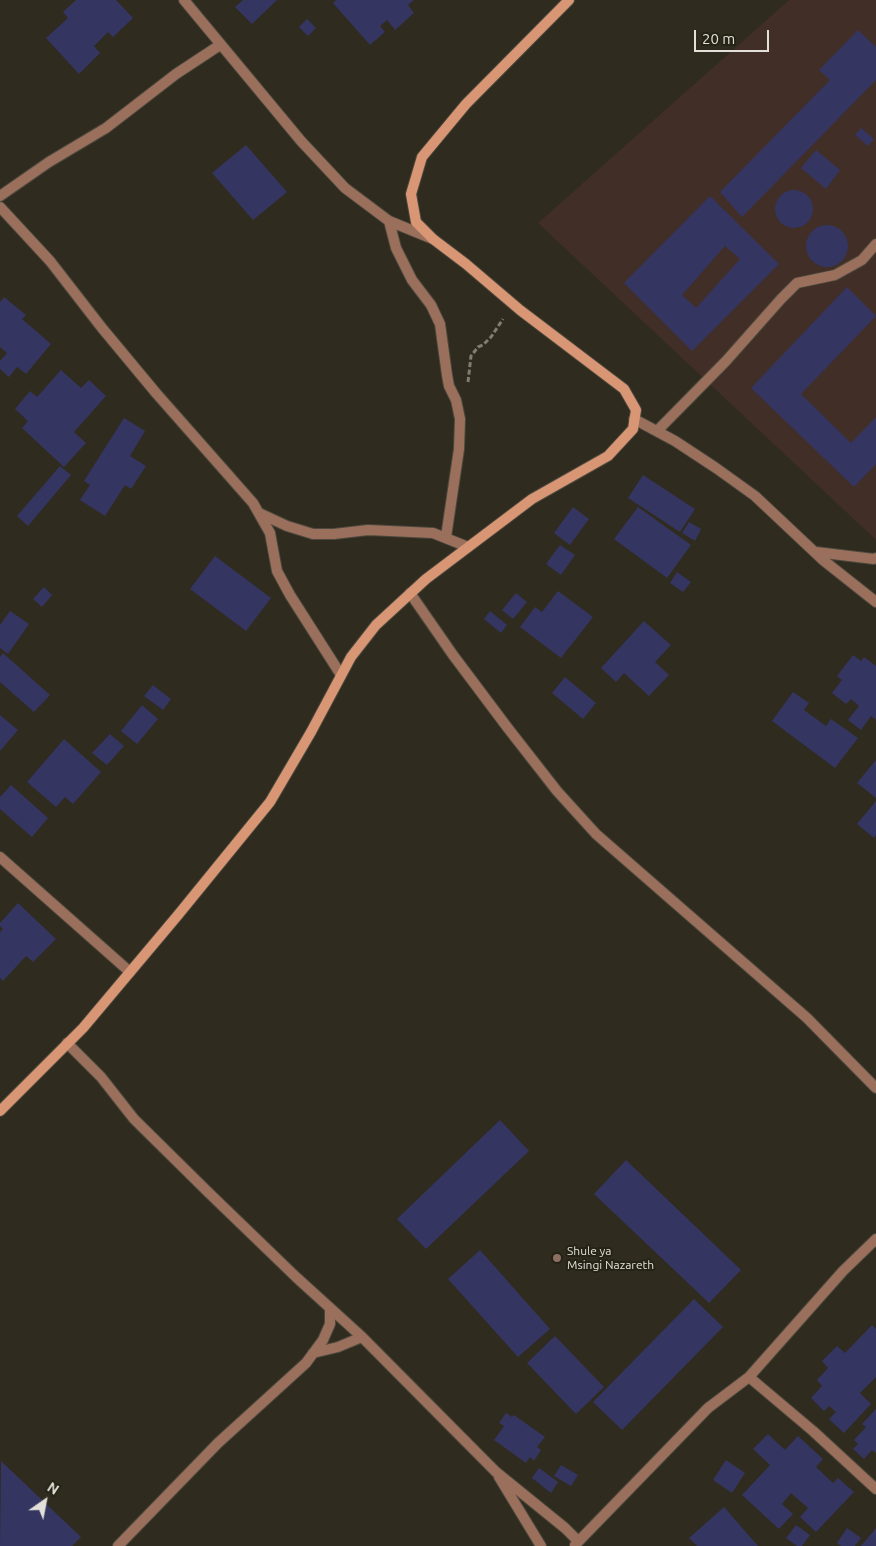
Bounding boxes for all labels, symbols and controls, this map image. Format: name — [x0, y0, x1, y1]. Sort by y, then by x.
scale bar — [696, 20, 771, 52]
text: 20 m — [702, 30, 735, 47]
place label: Shule ya Msingi Nazareth — [567, 1244, 654, 1272]
marker: Shule ya Msingi Nazareth — [551, 1252, 563, 1264]
north arrow — [20, 1476, 70, 1526]
text: N — [44, 1479, 62, 1498]

